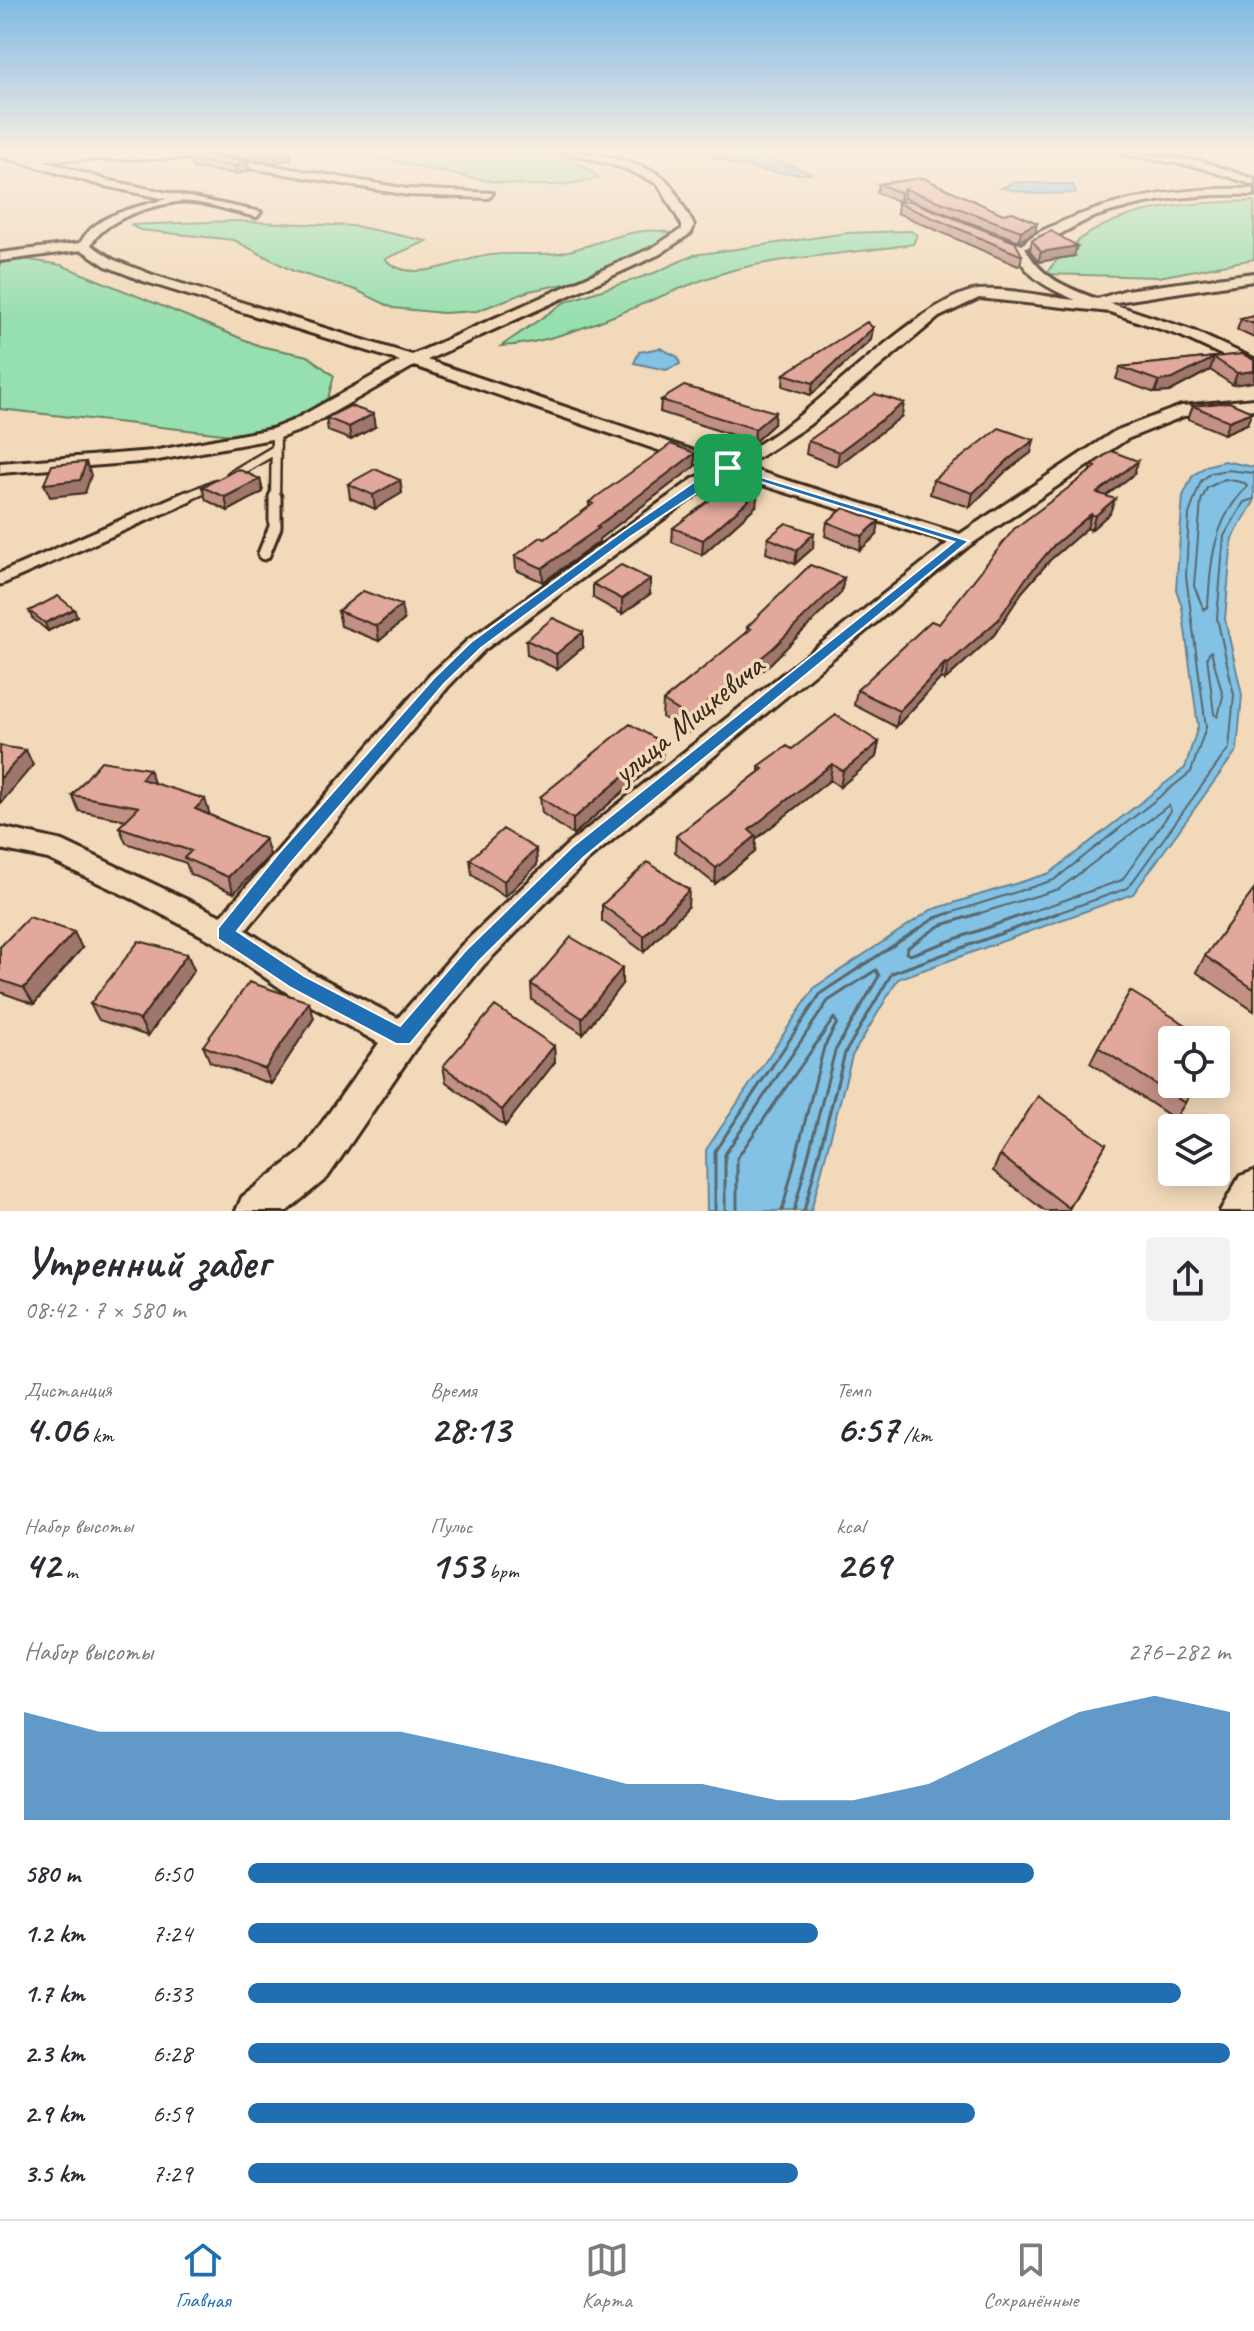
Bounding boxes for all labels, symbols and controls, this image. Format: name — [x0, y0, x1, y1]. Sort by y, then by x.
pin — [694, 434, 762, 502]
icon: arrive — [706, 446, 750, 490]
street label: улица Мицкевича — [602, 644, 774, 794]
map controls — [1158, 1026, 1230, 1186]
button: locate — [1158, 1026, 1230, 1098]
button: layers — [1158, 1114, 1230, 1186]
text: Утренний забег — [24, 1235, 269, 1290]
button: share — [1146, 1237, 1230, 1321]
text: 08:42 · 7 × 580 m — [24, 1293, 185, 1326]
text: Дистанция — [24, 1376, 112, 1404]
text: Время — [430, 1376, 476, 1404]
text: Темп — [836, 1376, 871, 1404]
text: 4.06 — [24, 1404, 87, 1454]
text: 28:13 — [430, 1404, 510, 1454]
text: 6:57 — [836, 1404, 898, 1454]
text: km — [87, 1421, 114, 1449]
text: /km — [898, 1421, 932, 1449]
text: Набор высоты — [24, 1512, 133, 1540]
text: Пульс — [430, 1512, 472, 1540]
text: kcal — [836, 1512, 865, 1540]
text: 42 — [24, 1540, 60, 1590]
text: 153 — [430, 1540, 483, 1590]
text: 269 — [836, 1540, 890, 1590]
text: m — [60, 1557, 78, 1585]
text: bpm — [483, 1557, 519, 1585]
text: Набор высоты — [24, 1635, 153, 1668]
text: 276–282 m — [1127, 1635, 1230, 1668]
text: 580 m — [24, 1857, 80, 1890]
text: 6:50 — [152, 1857, 192, 1890]
text: 1.2 km — [24, 1917, 84, 1950]
text: 7:24 — [152, 1917, 192, 1950]
text: 1.7 km — [24, 1977, 84, 2010]
text: 6:33 — [152, 1977, 192, 2010]
text: 2.3 km — [24, 2037, 84, 2070]
text: 6:28 — [152, 2037, 192, 2070]
text: 2.9 km — [24, 2097, 84, 2130]
text: 6:59 — [152, 2097, 192, 2130]
text: 3.5 km — [24, 2157, 84, 2190]
text: 7:29 — [152, 2157, 192, 2190]
tab: Главная — [176, 2238, 231, 2314]
tab: Карта — [582, 2238, 632, 2314]
tab: Сохранённые — [983, 2238, 1078, 2314]

